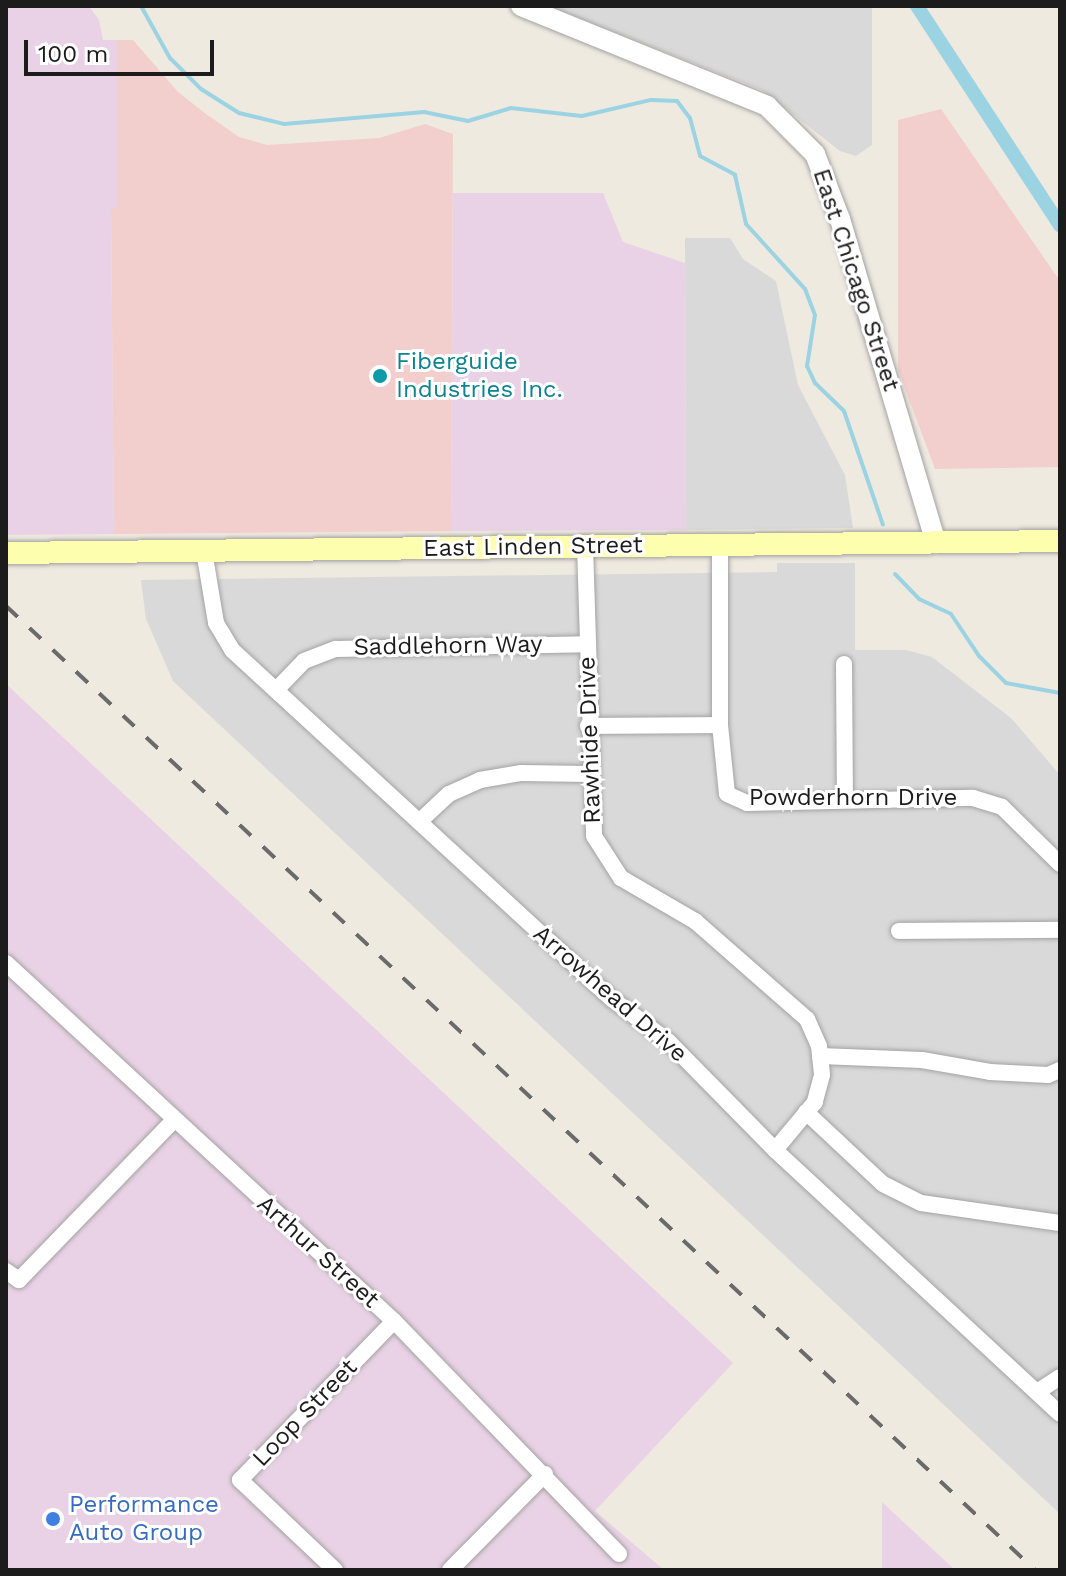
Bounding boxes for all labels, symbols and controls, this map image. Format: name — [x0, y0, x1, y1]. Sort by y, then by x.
scale bar — [28, 24, 218, 74]
text: 100 m — [38, 40, 108, 68]
street label: East Chicago Street — [806, 165, 906, 395]
place label: Fiberguide Industries Inc. — [396, 348, 563, 404]
marker: Fiberguide Industries Inc. — [371, 367, 389, 385]
street label: East Linden Street — [423, 531, 643, 563]
street label: Saddlehorn Way — [353, 630, 543, 662]
street label: Rawhide Drive — [573, 656, 607, 824]
street label: Powderhorn Drive — [749, 784, 957, 812]
street label: Arrowhead Drive — [527, 919, 693, 1069]
street label: Arthur Street — [251, 1189, 385, 1315]
street label: Loop Street — [247, 1353, 363, 1473]
place label: Performance Auto Group — [69, 1491, 219, 1547]
marker: Performance Auto Group — [44, 1510, 62, 1528]

